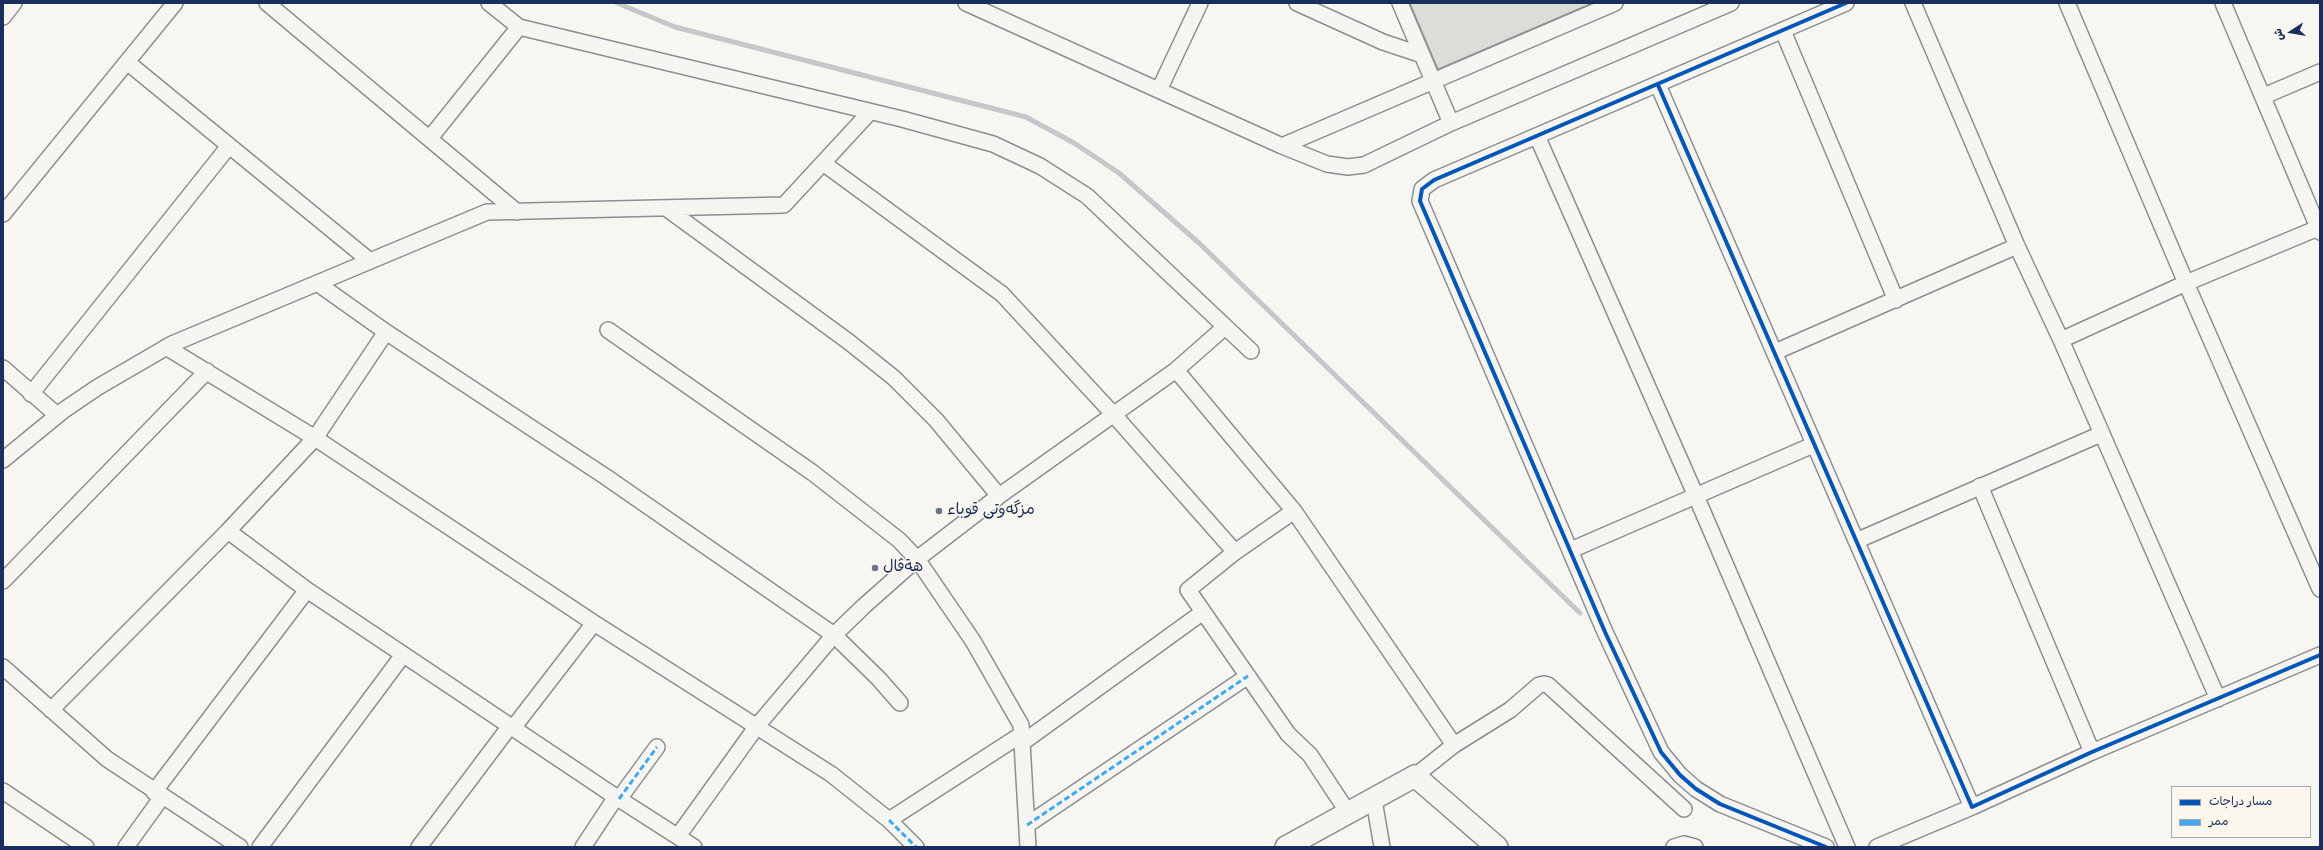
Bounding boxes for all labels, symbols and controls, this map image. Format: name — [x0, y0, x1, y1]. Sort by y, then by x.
north arrow — [2271, 12, 2311, 52]
text: ش — [2270, 27, 2288, 42]
place label: مزگەوتی قوباء — [947, 501, 1035, 521]
marker: مزگەوتی قوباء — [934, 506, 944, 516]
place label: هةڤال — [883, 558, 923, 578]
marker: هةڤال — [870, 563, 880, 573]
legend — [2171, 786, 2311, 838]
text: مسار دراجات — [2209, 793, 2272, 811]
text: ممر — [2209, 813, 2228, 831]

